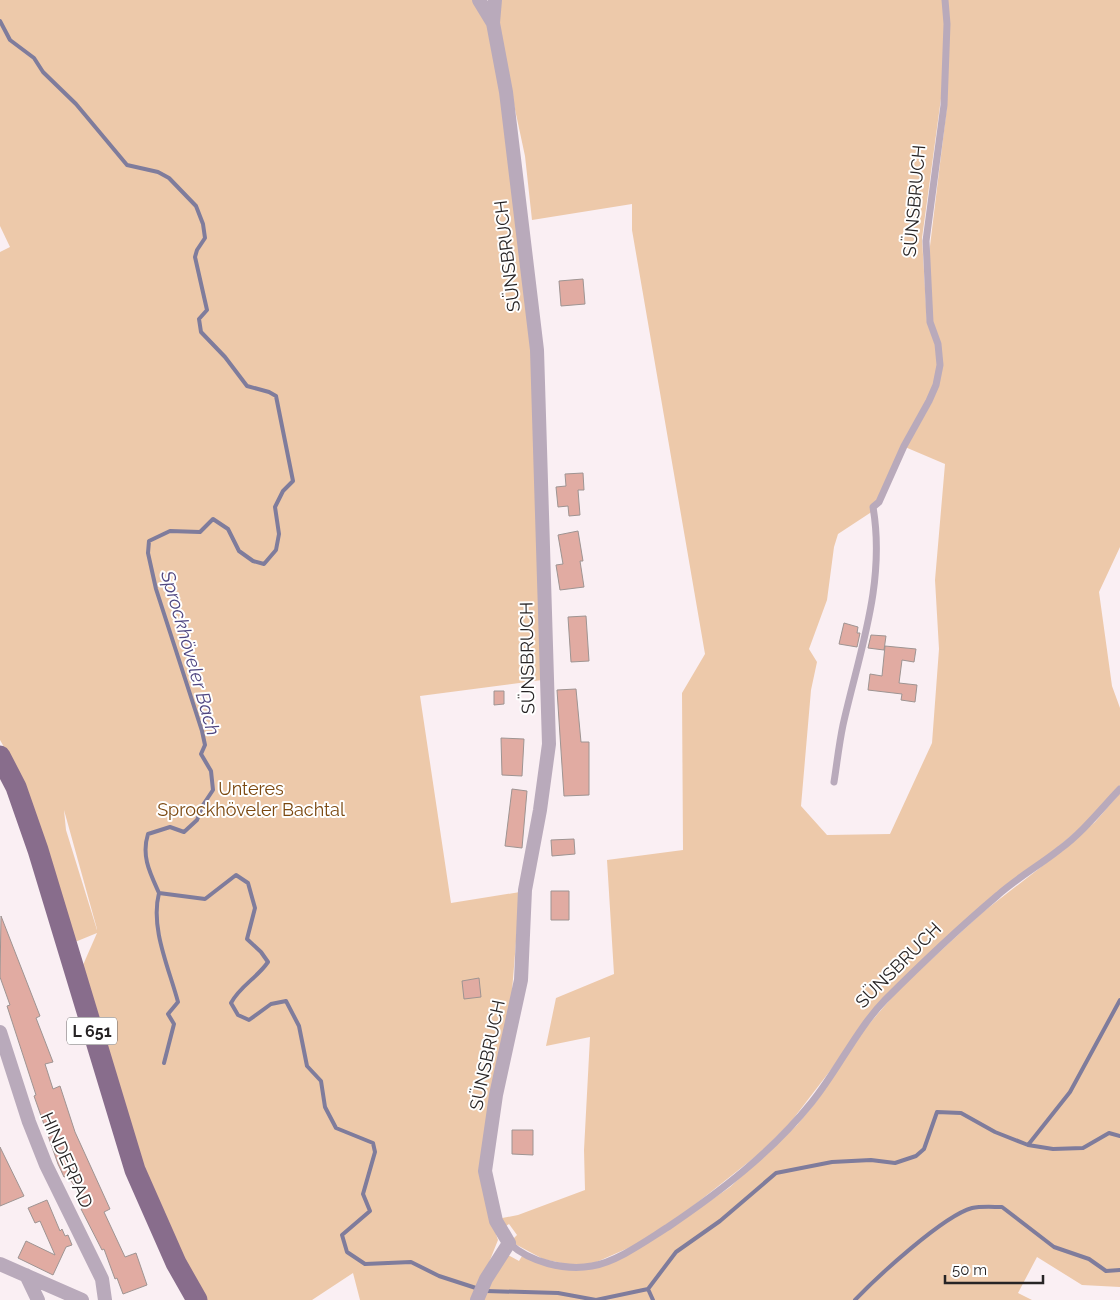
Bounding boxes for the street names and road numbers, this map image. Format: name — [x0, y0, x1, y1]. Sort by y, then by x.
street label: SÜNSBRUCH — [899, 144, 929, 258]
street label: SÜNSBRUCH — [490, 199, 524, 313]
street label: SÜNSBRUCH — [516, 602, 538, 714]
street label: SÜNSBRUCH — [851, 918, 945, 1012]
street label: SÜNSBRUCH — [465, 998, 509, 1112]
road number: L 651 — [67, 1018, 117, 1044]
street label: HINDERPAD — [37, 1109, 98, 1211]

